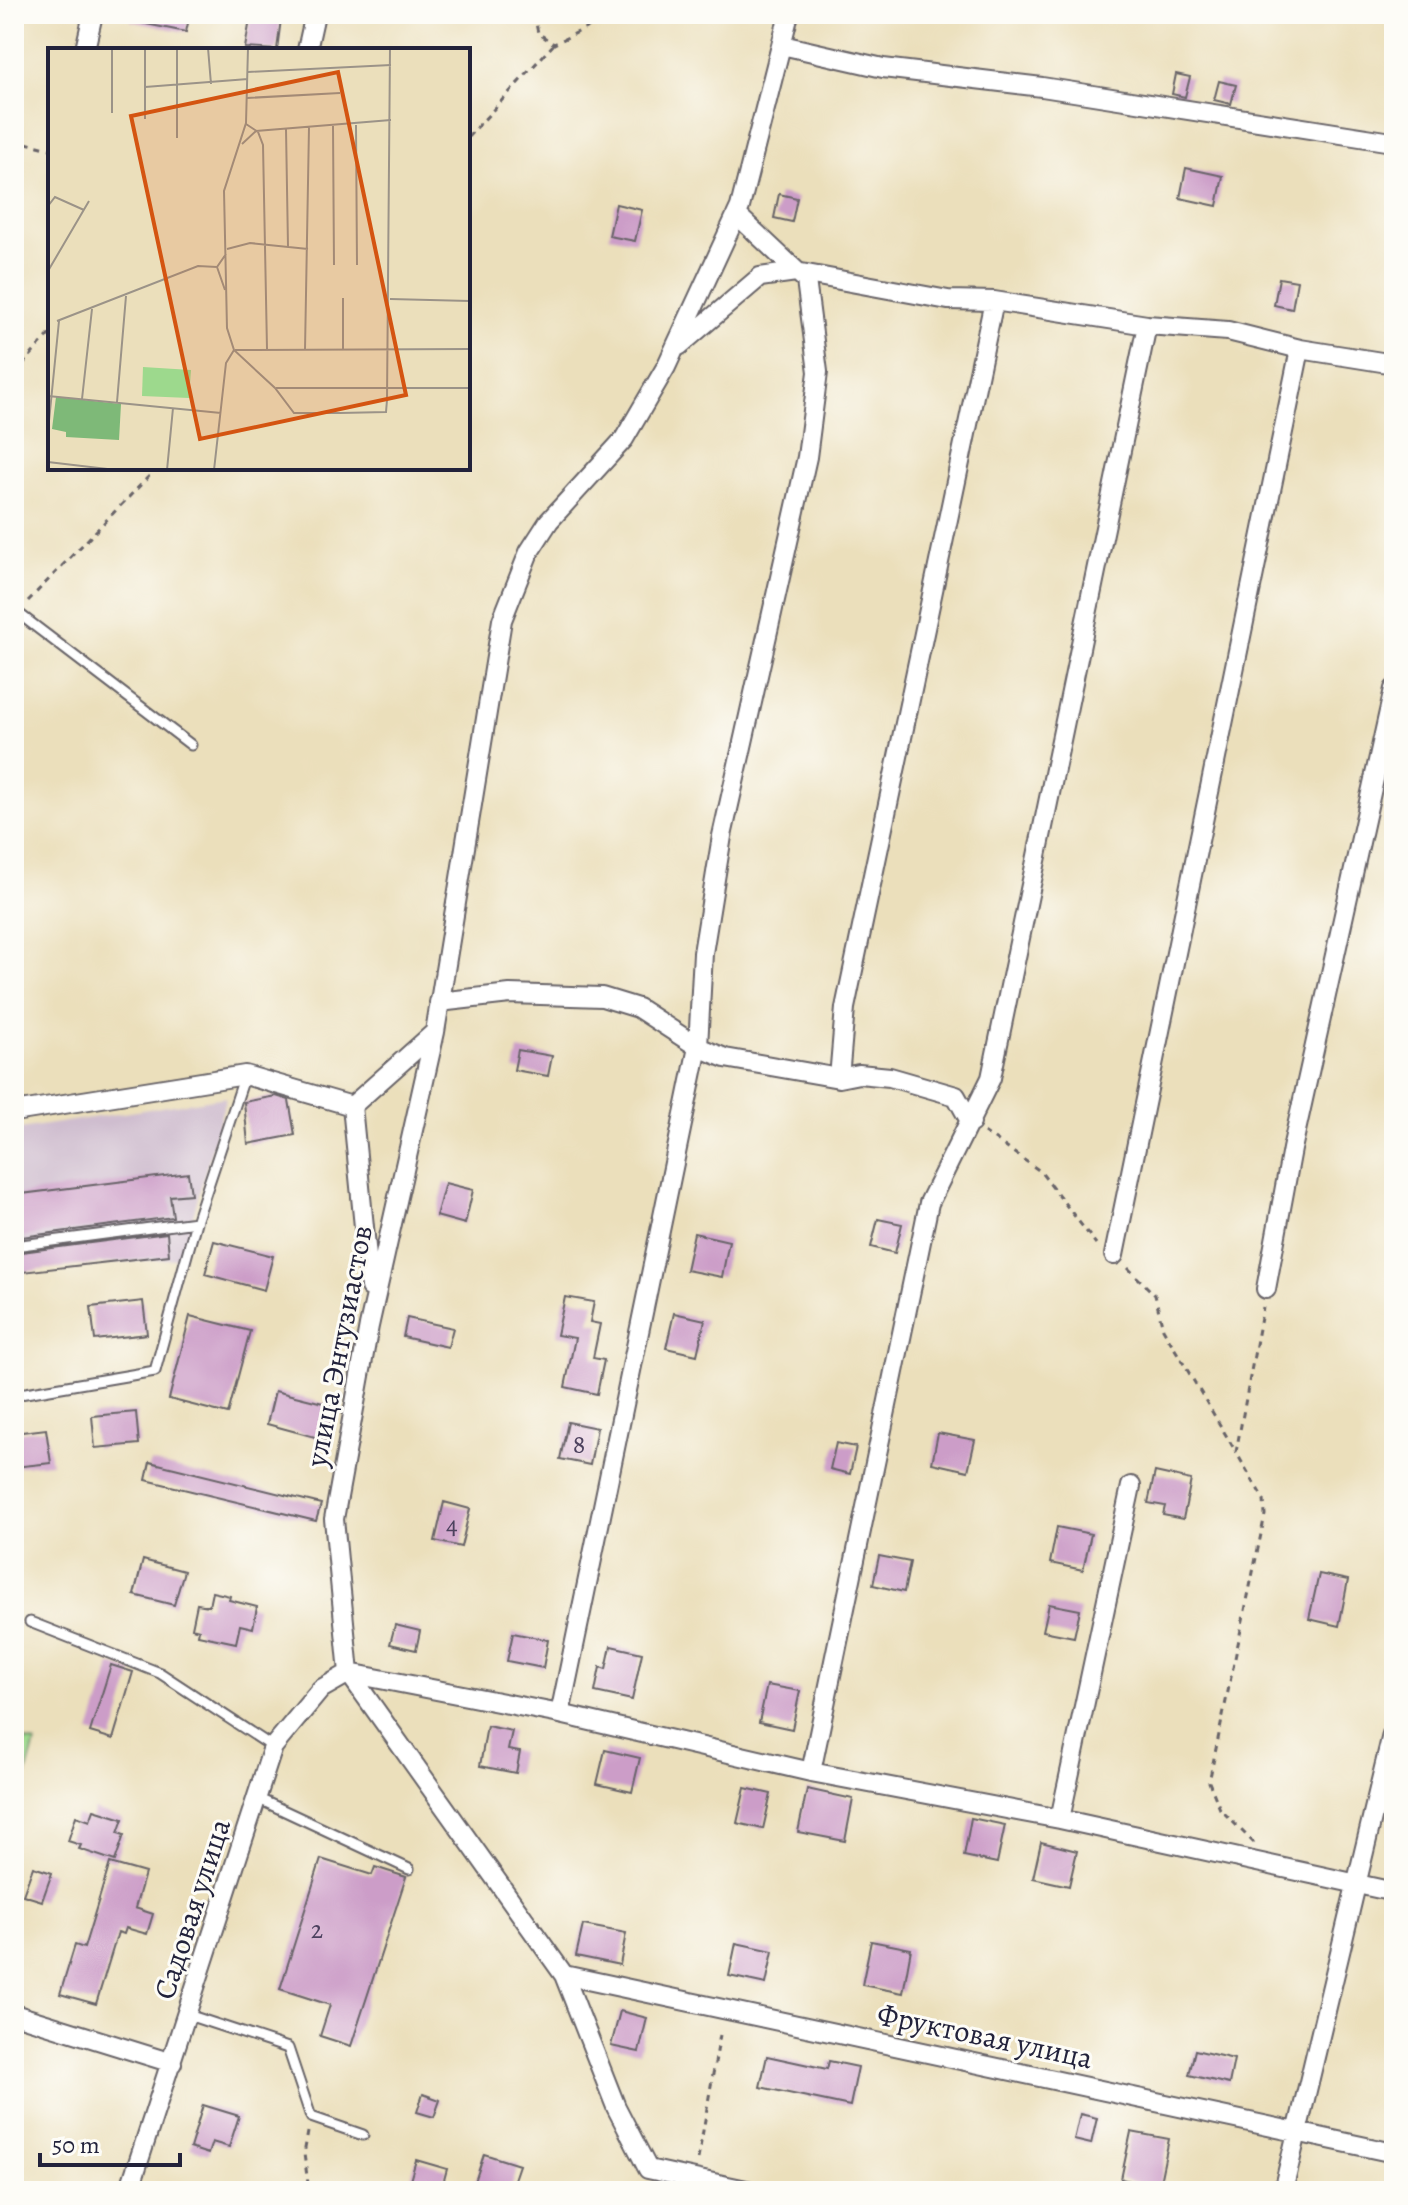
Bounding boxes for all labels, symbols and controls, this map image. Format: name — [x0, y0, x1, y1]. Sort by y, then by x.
inset map — [48, 48, 470, 470]
street label: улица Энтузиастов — [296, 1222, 382, 1471]
house number: 8 — [573, 1427, 585, 1462]
house number: 4 — [446, 1508, 458, 1543]
street label: Садовая улица — [144, 1813, 240, 2004]
house number: 2 — [311, 1912, 323, 1947]
street label: Фруктовая улица — [874, 1994, 1097, 2078]
scale bar — [40, 2117, 180, 2167]
text: 50 m — [52, 2129, 100, 2161]

